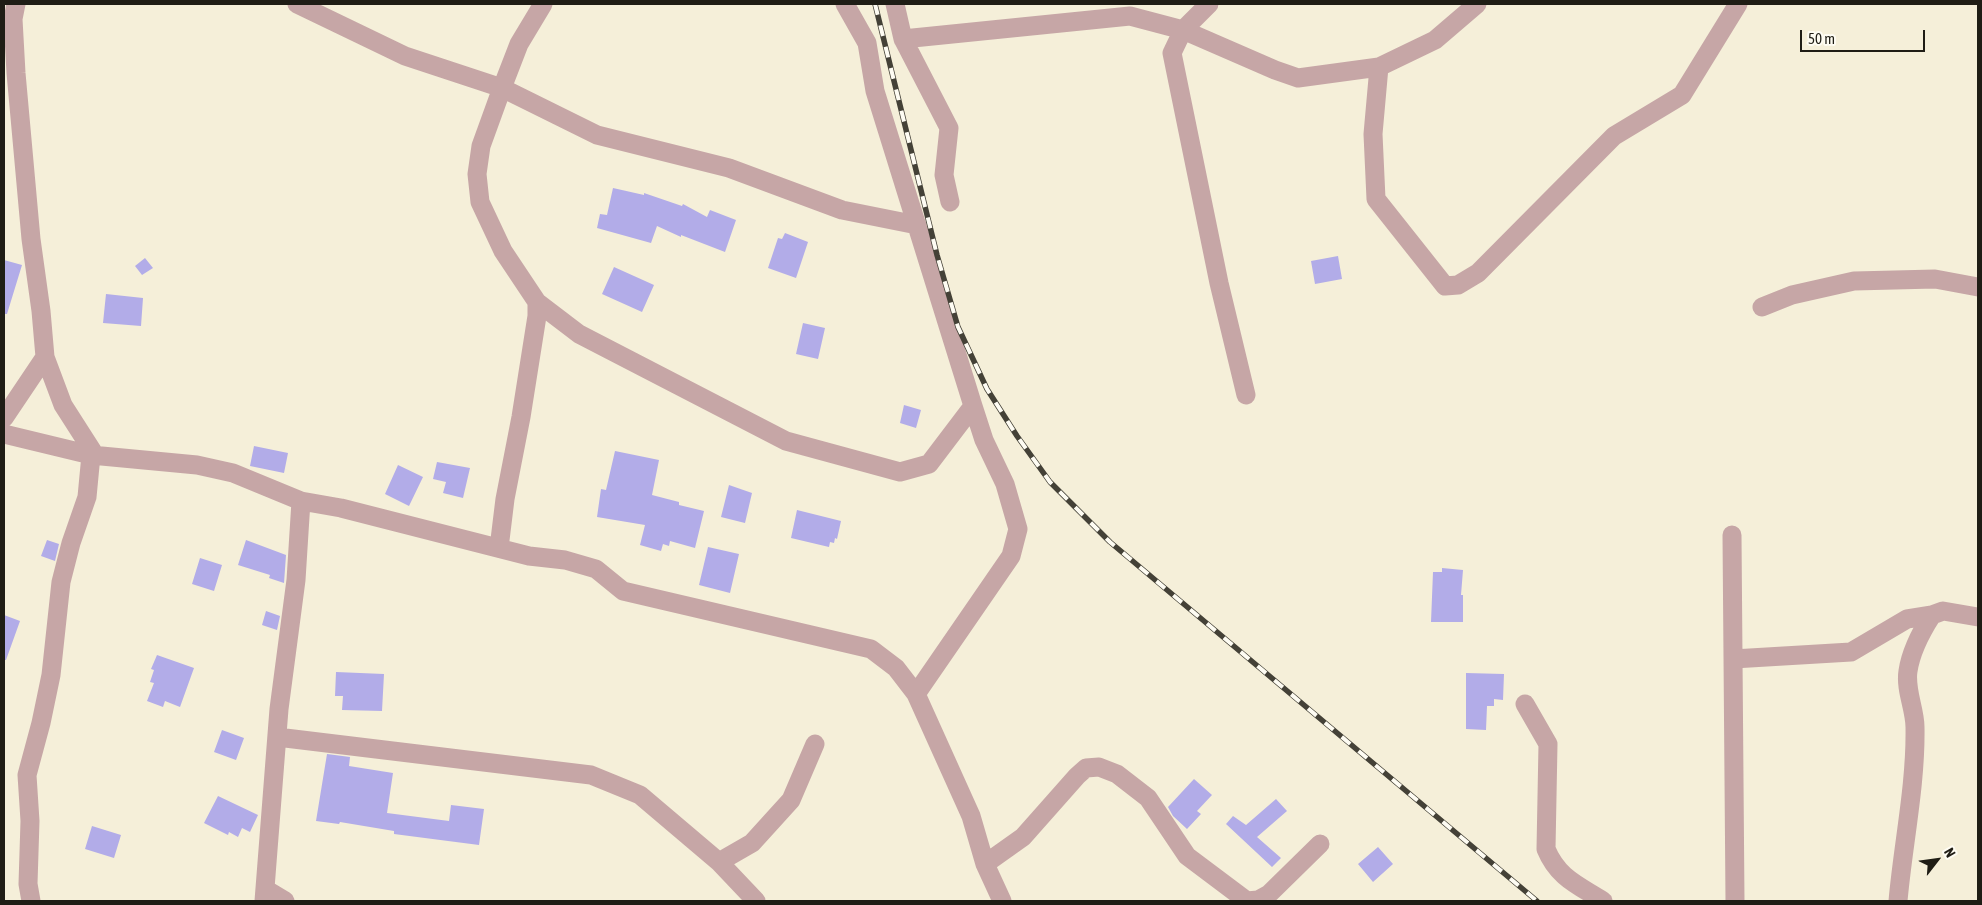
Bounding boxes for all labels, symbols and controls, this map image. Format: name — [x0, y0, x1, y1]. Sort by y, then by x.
scale bar — [1802, 20, 1927, 52]
text: 50 m — [1808, 30, 1835, 47]
north arrow — [1912, 835, 1962, 885]
text: N — [1941, 845, 1959, 860]

